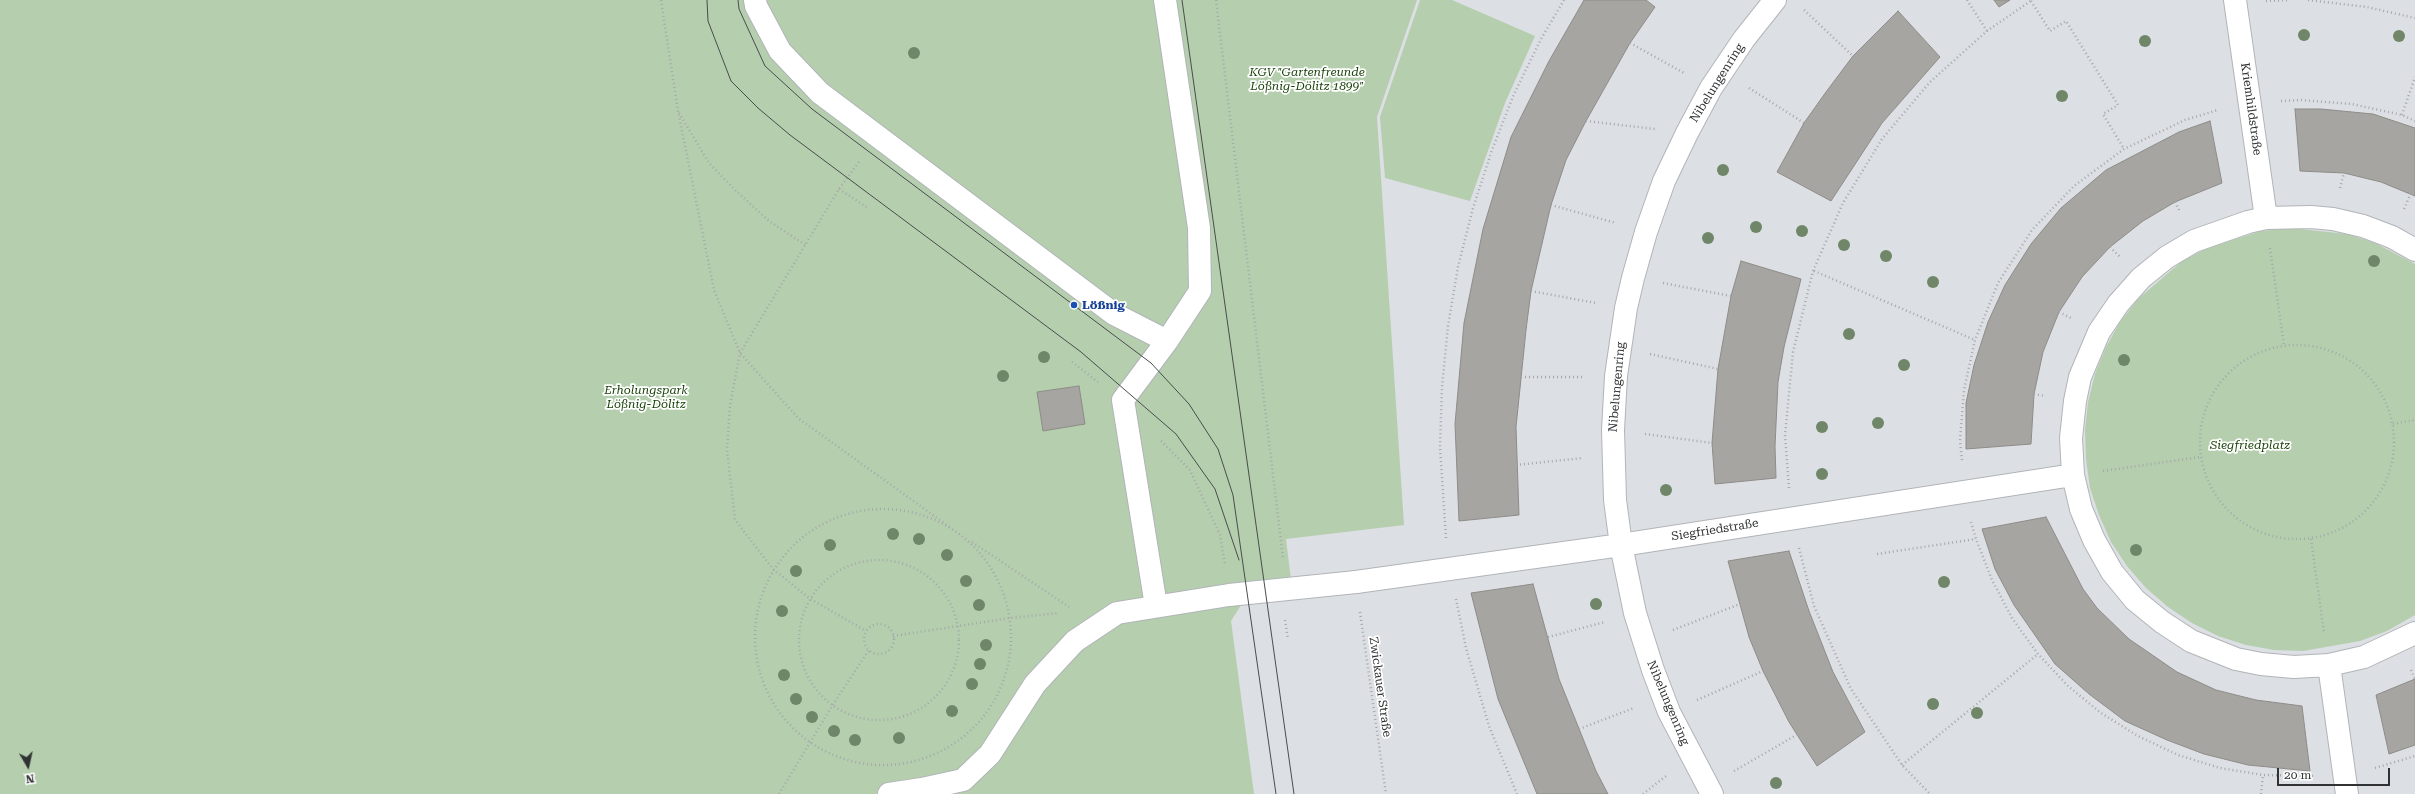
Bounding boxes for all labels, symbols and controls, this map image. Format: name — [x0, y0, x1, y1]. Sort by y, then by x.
street label: Nibelungenring — [1687, 41, 1747, 125]
street label: Kriemhildstraße — [2237, 62, 2265, 156]
park label: KGV "Gartenfreunde Lößnig-Dölitz 1899" — [1249, 65, 1365, 93]
place label: Lößnig — [1082, 298, 1125, 312]
marker: Lößnig — [1069, 300, 1079, 310]
street label: Nibelungenring — [1606, 341, 1628, 433]
park label: Erholungspark Lößnig-Dölitz — [604, 383, 688, 411]
park label: Siegfriedplatz — [2210, 438, 2290, 452]
street label: Siegfriedstraße — [1670, 516, 1760, 544]
street label: Zwickauer Straße — [1366, 636, 1394, 738]
street label: Nibelungenring — [1644, 658, 1692, 748]
north arrow — [8, 746, 48, 786]
scale bar — [2279, 760, 2392, 786]
text: 20 m — [2284, 768, 2311, 782]
text: N — [25, 771, 35, 785]

